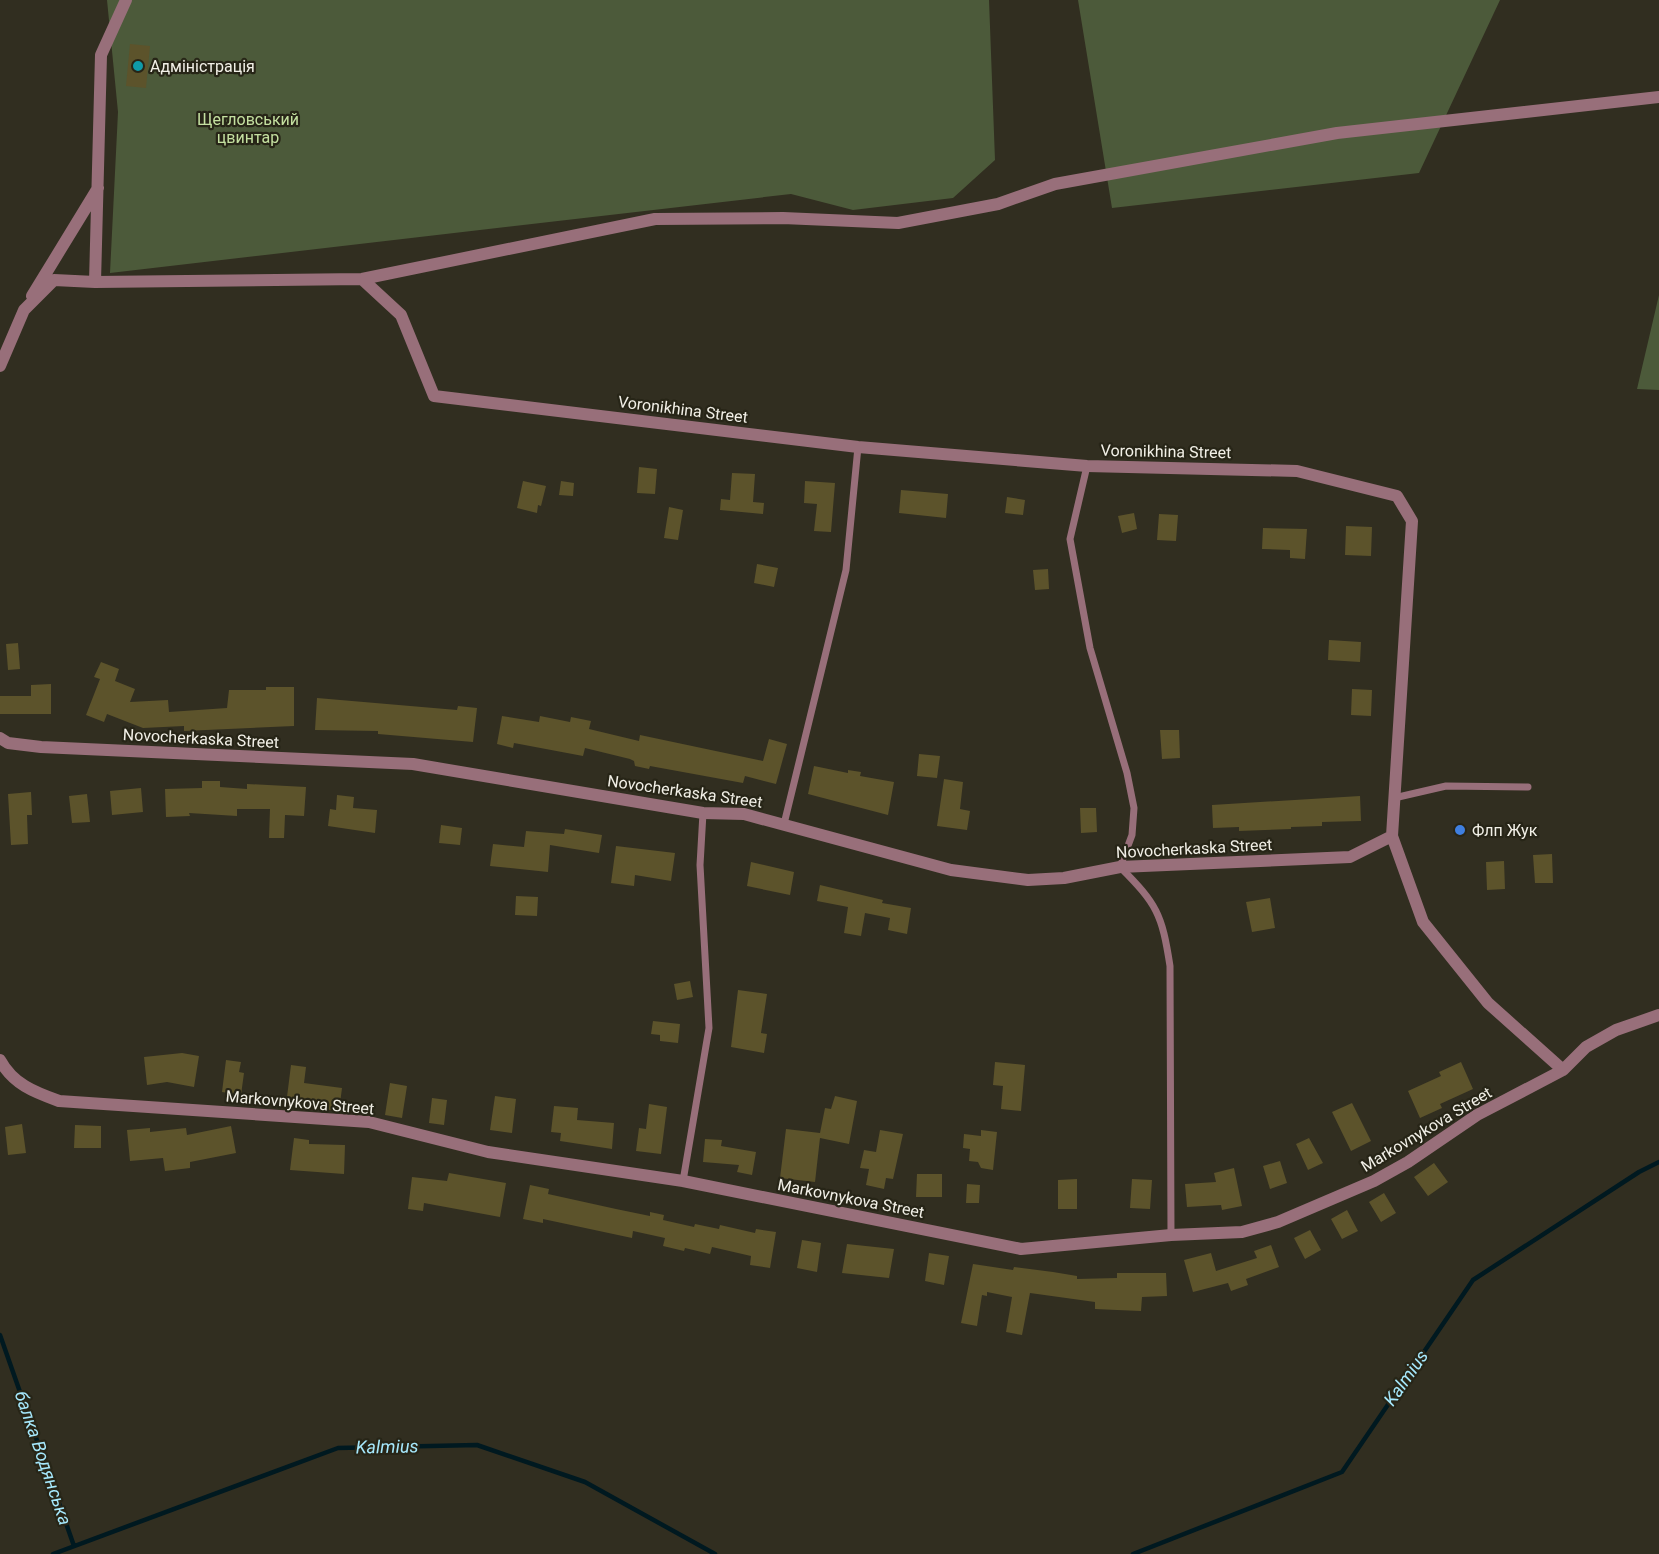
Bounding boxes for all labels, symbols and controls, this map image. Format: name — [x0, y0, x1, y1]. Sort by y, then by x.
place label: Адміністрація — [150, 57, 255, 76]
marker: Адміністрація — [131, 59, 145, 73]
park label: Щегловський цвинтар — [197, 110, 299, 147]
street label: Voronikhina Street — [617, 392, 749, 427]
street label: Voronikhina Street — [1101, 441, 1231, 462]
street label: Novocherkaska Street — [122, 725, 280, 752]
street label: Novocherkaska Street — [606, 771, 764, 812]
place label: Флп Жук — [1472, 821, 1538, 840]
marker: Флп Жук — [1453, 823, 1467, 837]
street label: Novocherkaska Street — [1115, 835, 1273, 862]
street label: Markovnykova Street — [1358, 1083, 1495, 1176]
street label: Markovnykova Street — [225, 1087, 375, 1118]
street label: Markovnykova Street — [776, 1175, 926, 1222]
water label: Kalmius — [1379, 1346, 1432, 1409]
water label: балка Водянська — [11, 1388, 76, 1528]
water label: Kalmius — [355, 1435, 419, 1458]

